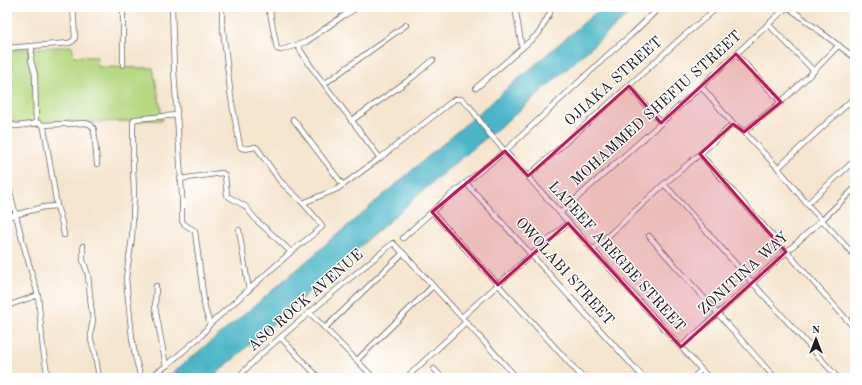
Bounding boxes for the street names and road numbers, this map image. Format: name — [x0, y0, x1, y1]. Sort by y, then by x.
street label: MOHAMMED SHEFIU STREET — [569, 29, 745, 189]
street label: OJIAKA STREET — [562, 35, 666, 129]
street label: LATEEF AREGBE STREET — [545, 179, 687, 335]
street label: OWOLABI STREET — [512, 215, 616, 329]
street label: ZONITINA WAY — [696, 230, 792, 318]
street label: ASO ROCK AVENUE — [246, 247, 366, 355]

